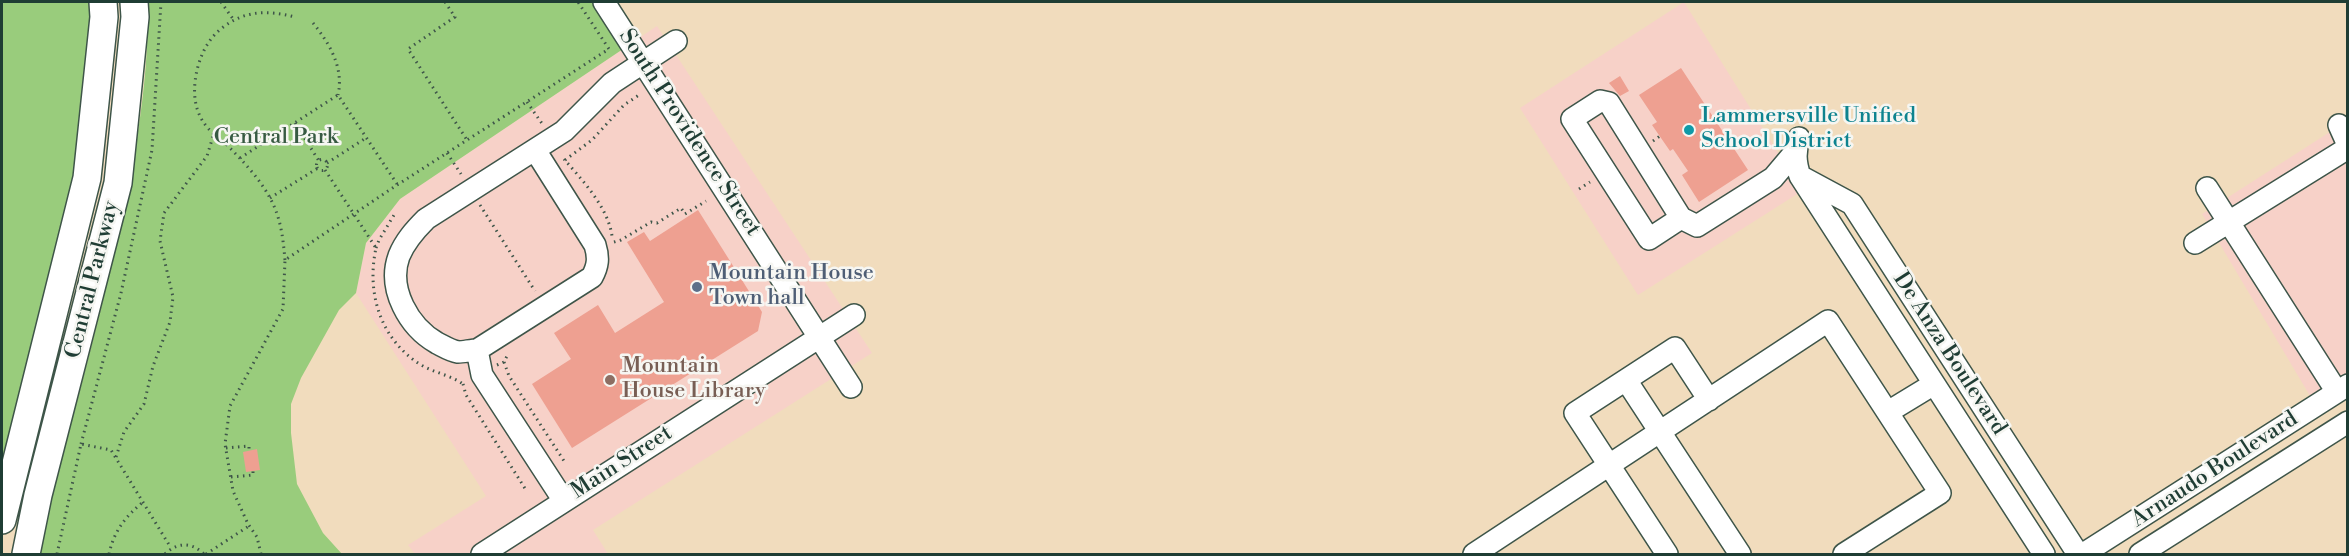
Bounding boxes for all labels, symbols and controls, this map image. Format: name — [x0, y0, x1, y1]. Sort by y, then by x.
street label: South Providence Street — [612, 25, 766, 241]
place label: Lammersville Unified School District — [1701, 104, 1916, 156]
marker: Lammersville Unified School District — [1682, 123, 1696, 137]
park label: Central Park — [214, 125, 338, 151]
street label: Central Parkway — [61, 199, 125, 361]
place label: Mountain House Town hall — [709, 261, 874, 312]
street label: De Anza Boulevard — [1886, 268, 2012, 440]
marker: Mountain House Town hall — [690, 280, 704, 294]
place label: Mountain House Library — [622, 354, 766, 406]
marker: Mountain House Library — [603, 373, 617, 387]
street label: Arnaudo Boulevard — [2127, 406, 2303, 534]
street label: Main Street — [566, 421, 678, 505]

